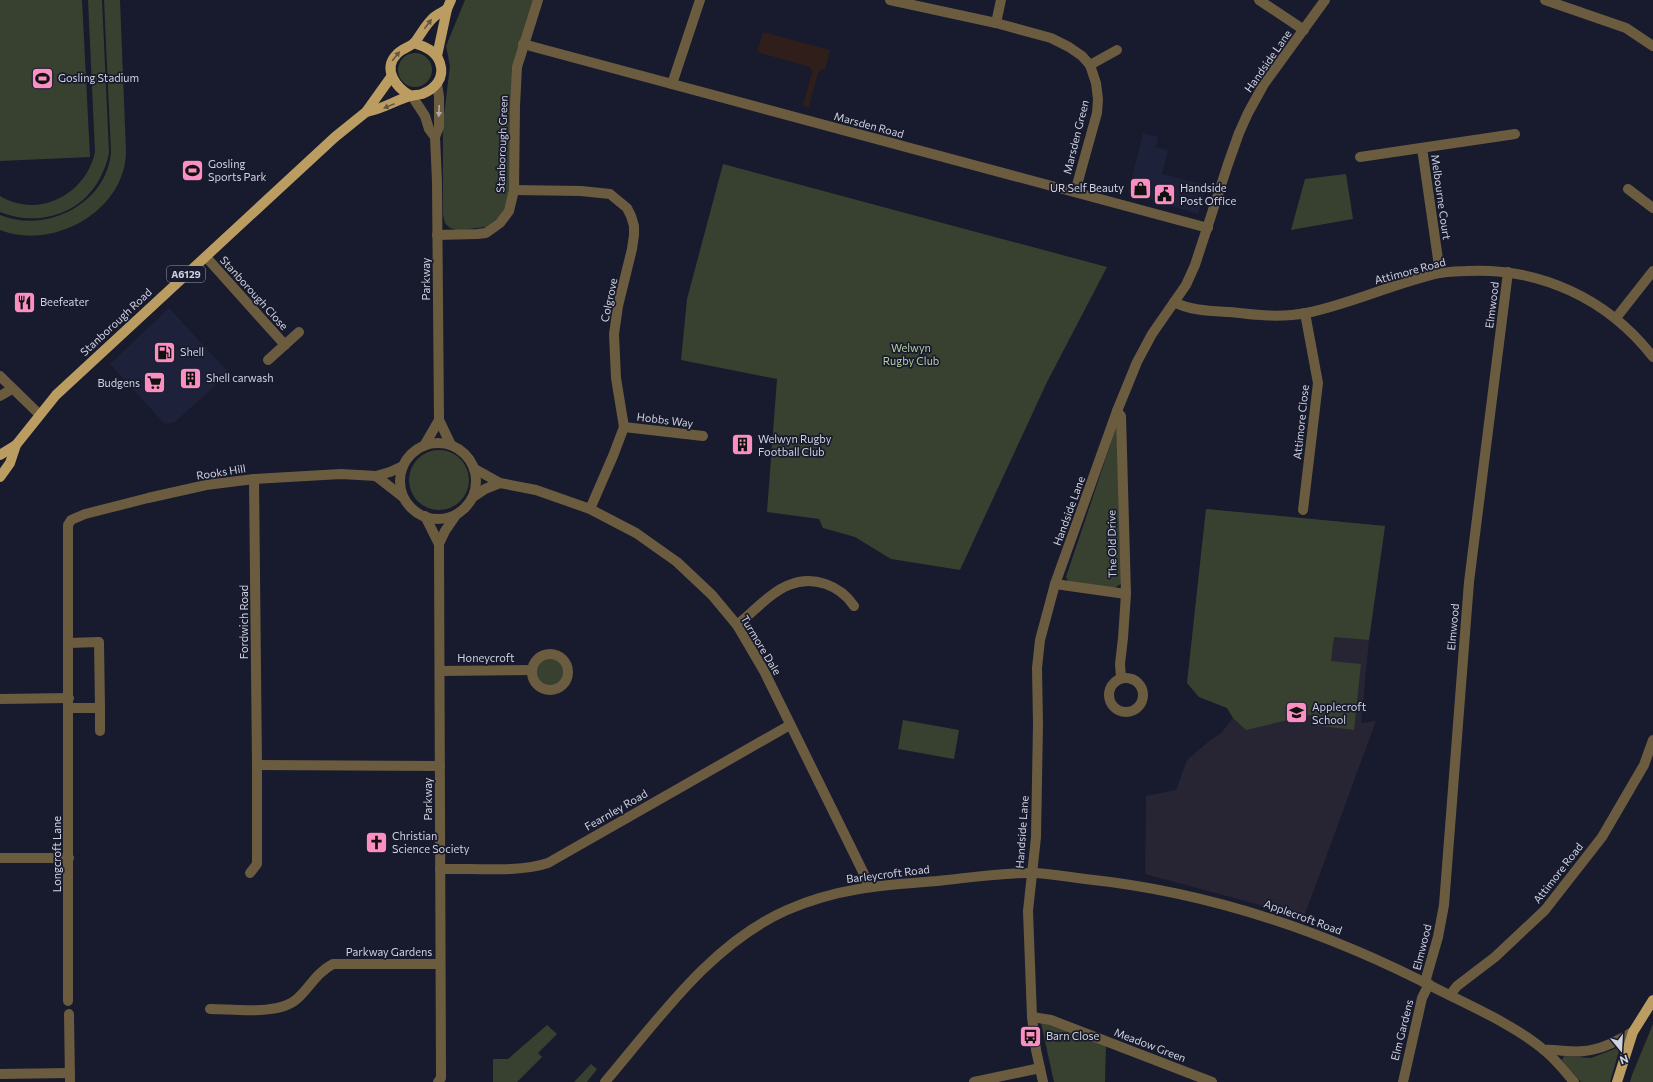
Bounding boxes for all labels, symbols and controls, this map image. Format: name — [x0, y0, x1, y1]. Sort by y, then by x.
one-way arrow — [424, 18, 432, 29]
street label: Handside Lane — [1241, 27, 1294, 94]
one-way arrow — [392, 51, 400, 62]
sports icon: Gosling Stadium — [30, 65, 56, 91]
place label: Gosling Stadium — [58, 71, 139, 84]
street label: Stanborough Green — [493, 95, 510, 193]
street label: Marsden Green — [1060, 98, 1091, 175]
one-way arrow — [383, 103, 395, 109]
one-way arrow — [436, 105, 442, 118]
street label: Marsden Road — [833, 109, 905, 140]
street label: Melbourne Court — [1429, 153, 1454, 241]
sports icon: Gosling Sports Park — [180, 157, 206, 183]
place label: Gosling Sports Park — [208, 157, 267, 183]
shop icon: UR Self Beauty — [1127, 175, 1153, 201]
place label: UR Self Beauty — [1050, 181, 1124, 194]
public building icon: Handside Post Office — [1151, 181, 1177, 207]
place label: Handside Post Office — [1180, 181, 1236, 207]
street label: Stanborough Close — [218, 253, 291, 332]
street label: Attimore Road — [1373, 255, 1447, 286]
street label: Parkway — [419, 257, 432, 301]
road number: A6129 — [167, 266, 205, 282]
street label: Colgrove — [598, 276, 620, 323]
street label: Elmwood — [1482, 281, 1501, 329]
street label: Stanborough Road — [77, 285, 154, 358]
restaurant icon: Beefeater — [11, 289, 37, 315]
place label: Beefeater — [40, 295, 89, 308]
fuel station icon: Shell — [152, 339, 178, 365]
park label: Welwyn Rugby Club — [883, 341, 939, 367]
place label: Shell — [180, 345, 204, 358]
building icon: Shell carwash — [177, 365, 203, 391]
supermarket icon: Budgens — [142, 370, 168, 396]
place label: Shell carwash — [206, 371, 274, 384]
place label: Budgens — [97, 376, 140, 389]
street label: Attimore Close — [1290, 384, 1311, 460]
street label: Hobbs Way — [636, 410, 694, 429]
building icon: Welwyn Rugby Football Club — [730, 432, 756, 458]
place label: Welwyn Rugby Football Club — [758, 432, 832, 458]
street label: Rooks Hill — [195, 461, 247, 482]
street label: Handside Lane — [1050, 474, 1087, 547]
street label: The Old Drive — [1104, 510, 1119, 578]
street label: Fordwich Road — [237, 585, 250, 659]
street label: Elmwood — [1444, 603, 1461, 651]
street label: Turmore Dale — [738, 613, 784, 677]
street label: Honeycroft — [457, 651, 515, 664]
school or university icon: Applecroft School — [1283, 700, 1309, 726]
place label: Applecroft School — [1312, 700, 1367, 726]
street label: Parkway — [421, 777, 434, 821]
street label: Fearnley Road — [582, 786, 649, 833]
street label: Handside Lane — [1012, 795, 1031, 869]
street label: Longcroft Lane — [50, 816, 63, 892]
church icon: Christian Science Society — [364, 829, 390, 855]
place label: Christian Science Society — [392, 829, 470, 855]
street label: Attimore Road — [1530, 840, 1585, 905]
street label: Barleycroft Road — [845, 862, 930, 885]
street label: Applecroft Road — [1262, 896, 1344, 937]
street label: Elmwood — [1410, 923, 1433, 971]
street label: Parkway Gardens — [346, 945, 432, 958]
street label: Elm Gardens — [1388, 998, 1415, 1062]
bus stop icon: Barn Close — [1018, 1023, 1044, 1049]
street label: Meadow Green — [1112, 1025, 1188, 1064]
place label: Barn Close — [1046, 1029, 1099, 1042]
north arrow — [1601, 1030, 1641, 1070]
text: N — [1618, 1053, 1630, 1067]

